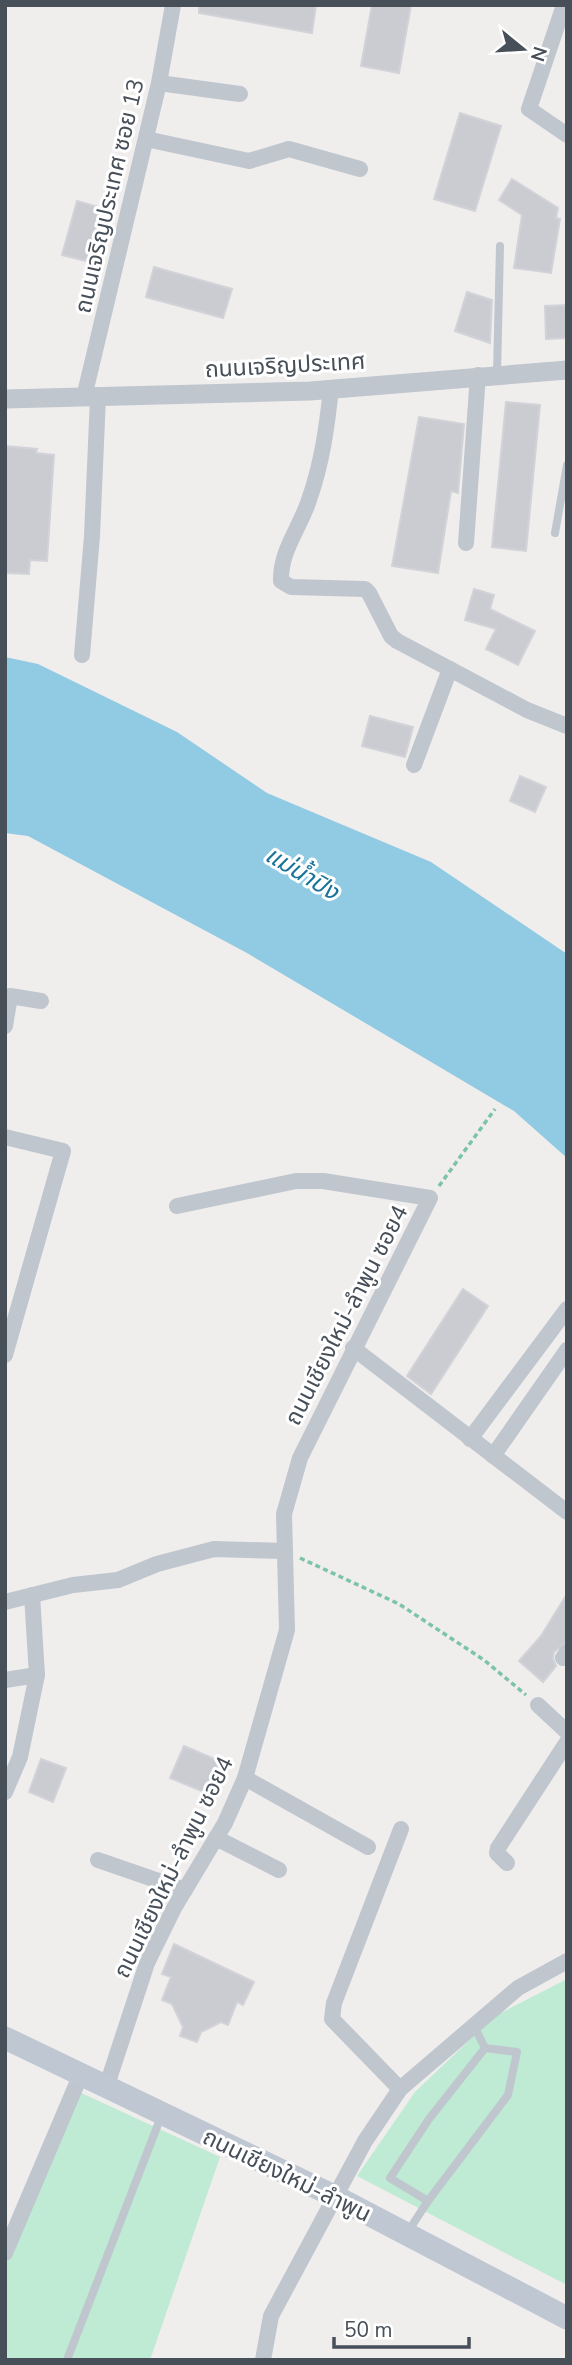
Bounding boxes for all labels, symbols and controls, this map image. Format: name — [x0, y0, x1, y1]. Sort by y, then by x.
north arrow — [488, 14, 558, 84]
text: N — [524, 43, 553, 65]
street label: ถนนเจริญประเทศ ซอย 13 — [67, 76, 152, 316]
street label: ถนนเจริญประเทศ — [204, 346, 366, 385]
water label: แม่น้ำปิง — [259, 838, 346, 908]
street label: ถนนเชียงใหม่-ลำพูน ซอย4 — [277, 1200, 415, 1431]
street label: ถนนเชียงใหม่-ลำพูน ซอย4 — [106, 1751, 241, 1983]
street label: ถนนเชียงใหม่-ลำพูน — [197, 2121, 376, 2230]
scale bar — [334, 2306, 469, 2350]
text: 50 m — [344, 2316, 393, 2344]

